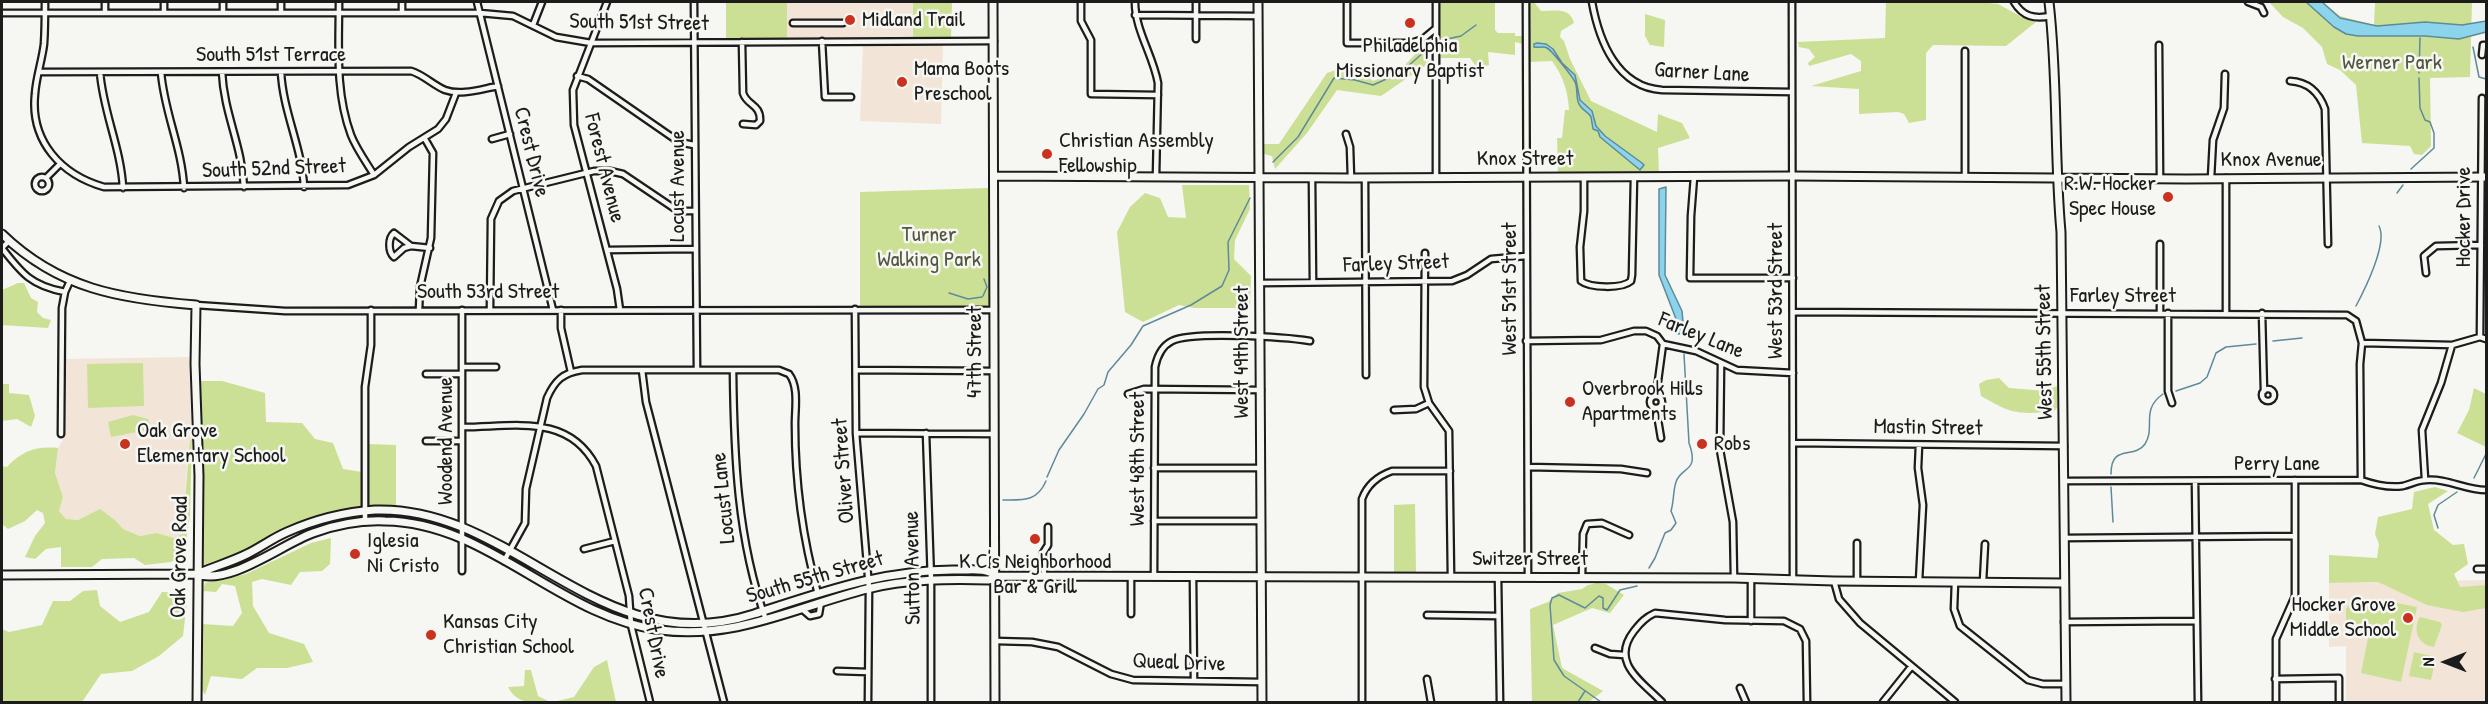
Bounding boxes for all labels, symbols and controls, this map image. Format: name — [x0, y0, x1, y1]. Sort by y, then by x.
place label: Midland Trail — [862, 7, 965, 33]
street label: South 51st Street — [569, 9, 709, 37]
marker: Midland Trail — [843, 13, 857, 27]
marker: Philadelphia Missionary Baptist — [1403, 16, 1417, 30]
place label: Philadelphia Missionary Baptist — [1336, 33, 1484, 84]
street label: South 51st Terrace — [196, 42, 346, 68]
park label: Werner Park — [2342, 50, 2442, 76]
place label: Mama Boots Preschool — [914, 56, 1009, 107]
street label: Garner Lane — [1654, 57, 1750, 89]
marker: Mama Boots Preschool — [895, 75, 909, 89]
street label: Crest Drive — [507, 104, 555, 200]
street label: Forest Avenue — [578, 111, 630, 225]
place label: Christian Assembly Fellowship — [1059, 128, 1214, 180]
street label: Locust Avenue — [665, 130, 691, 242]
street label: Knox Street — [1477, 146, 1573, 172]
marker: Christian Assembly Fellowship — [1040, 147, 1054, 161]
street label: Knox Avenue — [2220, 147, 2322, 173]
street label: South 52nd Street — [202, 153, 346, 185]
street label: Hocker Drive — [2451, 167, 2477, 267]
place label: R.W. Hocker Spec House — [2064, 171, 2156, 222]
marker: R.W. Hocker Spec House — [2161, 190, 2175, 204]
park label: Turner Walking Park — [877, 222, 981, 274]
street label: West 51st Street — [1497, 222, 1523, 356]
street label: West 53rd Street — [1763, 223, 1789, 359]
street label: Farley Street — [1343, 249, 1449, 279]
street label: South 53rd Street — [417, 279, 559, 305]
street label: Farley Street — [2070, 283, 2176, 309]
street label: West 55th Street — [2031, 284, 2059, 420]
street label: West 49th Street — [1229, 286, 1255, 418]
street label: 47th Street — [962, 306, 988, 398]
street label: Farley Lane — [1654, 307, 1748, 365]
place label: Overbrook Hills Apartments — [1582, 376, 1703, 428]
street label: Woodend Avenue — [433, 377, 459, 505]
street label: West 48th Street — [1125, 392, 1151, 526]
marker: Overbrook Hills Apartments — [1563, 395, 1577, 409]
street label: Mastin Street — [1873, 414, 1983, 442]
place label: Oak Grove Elementary School — [137, 418, 285, 470]
street label: Oliver Street — [827, 418, 861, 524]
place label: Robs — [1714, 431, 1750, 457]
marker: Oak Grove Elementary School — [118, 437, 132, 451]
marker: Robs — [1695, 437, 1709, 451]
street label: Locust Lane — [706, 451, 742, 545]
street label: Perry Lane — [2234, 451, 2320, 477]
street label: Oak Grove Road — [166, 496, 194, 618]
street label: Sutton Avenue — [899, 511, 927, 625]
place label: Iglesia Ni Cristo — [367, 528, 439, 580]
marker: K C's Neighborhood Bar & Grill — [1028, 532, 1042, 546]
street label: South 55th Street — [743, 546, 887, 610]
street label: Switzer Street — [1472, 546, 1588, 572]
marker: Iglesia Ni Cristo — [348, 547, 362, 561]
place label: K C's Neighborhood Bar & Grill — [959, 549, 1111, 600]
street label: Crest Drive — [631, 585, 675, 681]
place label: Hocker Grove Middle School — [2290, 592, 2396, 644]
place label: Kansas City Christian School — [443, 609, 574, 660]
marker: Hocker Grove Middle School — [2401, 611, 2415, 625]
marker: Kansas City Christian School — [424, 628, 438, 642]
north arrow — [2416, 632, 2476, 692]
street label: Queal Drive — [1132, 648, 1226, 678]
text: N — [2417, 658, 2439, 666]

